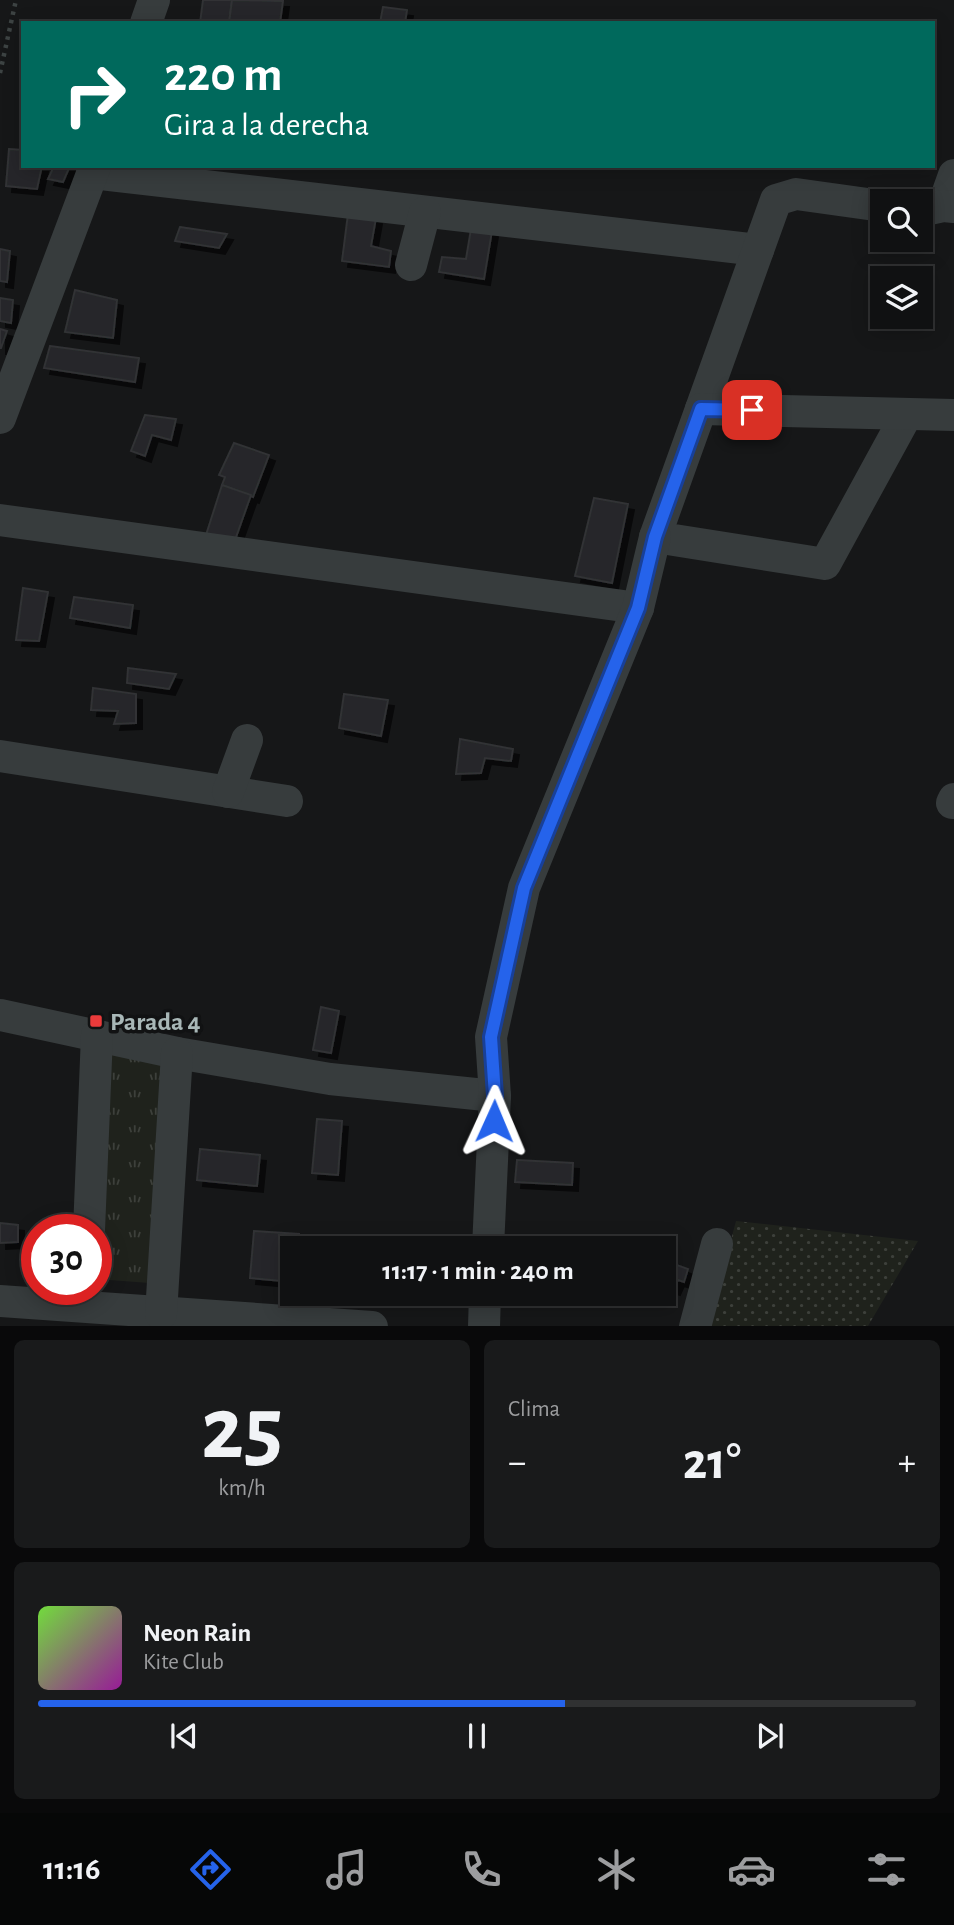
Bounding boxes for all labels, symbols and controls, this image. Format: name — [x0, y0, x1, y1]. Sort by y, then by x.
icon: right — [49, 49, 140, 140]
text: 220 m — [164, 51, 283, 100]
text: Gira a la derecha — [164, 109, 369, 141]
map controls — [870, 189, 933, 329]
button: search — [870, 189, 933, 252]
button: layers — [870, 266, 933, 329]
pin — [722, 380, 782, 440]
icon: arrive — [733, 391, 771, 429]
place label: Parada 4 — [110, 1009, 201, 1035]
marker: Parada 4 — [88, 1013, 104, 1029]
position arrow — [457, 1084, 531, 1158]
speed limit sign: 30 — [21, 1214, 112, 1305]
text: 11:17 · 1 min · 240 m — [382, 1258, 574, 1284]
text: 25 — [201, 1384, 283, 1475]
text: Clima — [508, 1398, 560, 1421]
text: 21° — [683, 1436, 741, 1488]
text: − — [508, 1444, 526, 1482]
text: + — [898, 1444, 916, 1482]
text: km/h — [218, 1477, 266, 1500]
text: Neon Rain — [143, 1620, 251, 1646]
text: Kite Club — [143, 1651, 224, 1674]
icon: previous — [165, 1717, 203, 1755]
icon: pause — [458, 1717, 496, 1755]
icon: next — [751, 1717, 789, 1755]
icon: directions — [186, 1845, 235, 1894]
icon: music — [322, 1845, 371, 1894]
icon: phone — [457, 1845, 506, 1894]
icon: climate — [592, 1845, 641, 1894]
icon: car — [727, 1845, 776, 1894]
icon: filters — [862, 1845, 911, 1894]
text: 11:16 — [43, 1853, 100, 1885]

